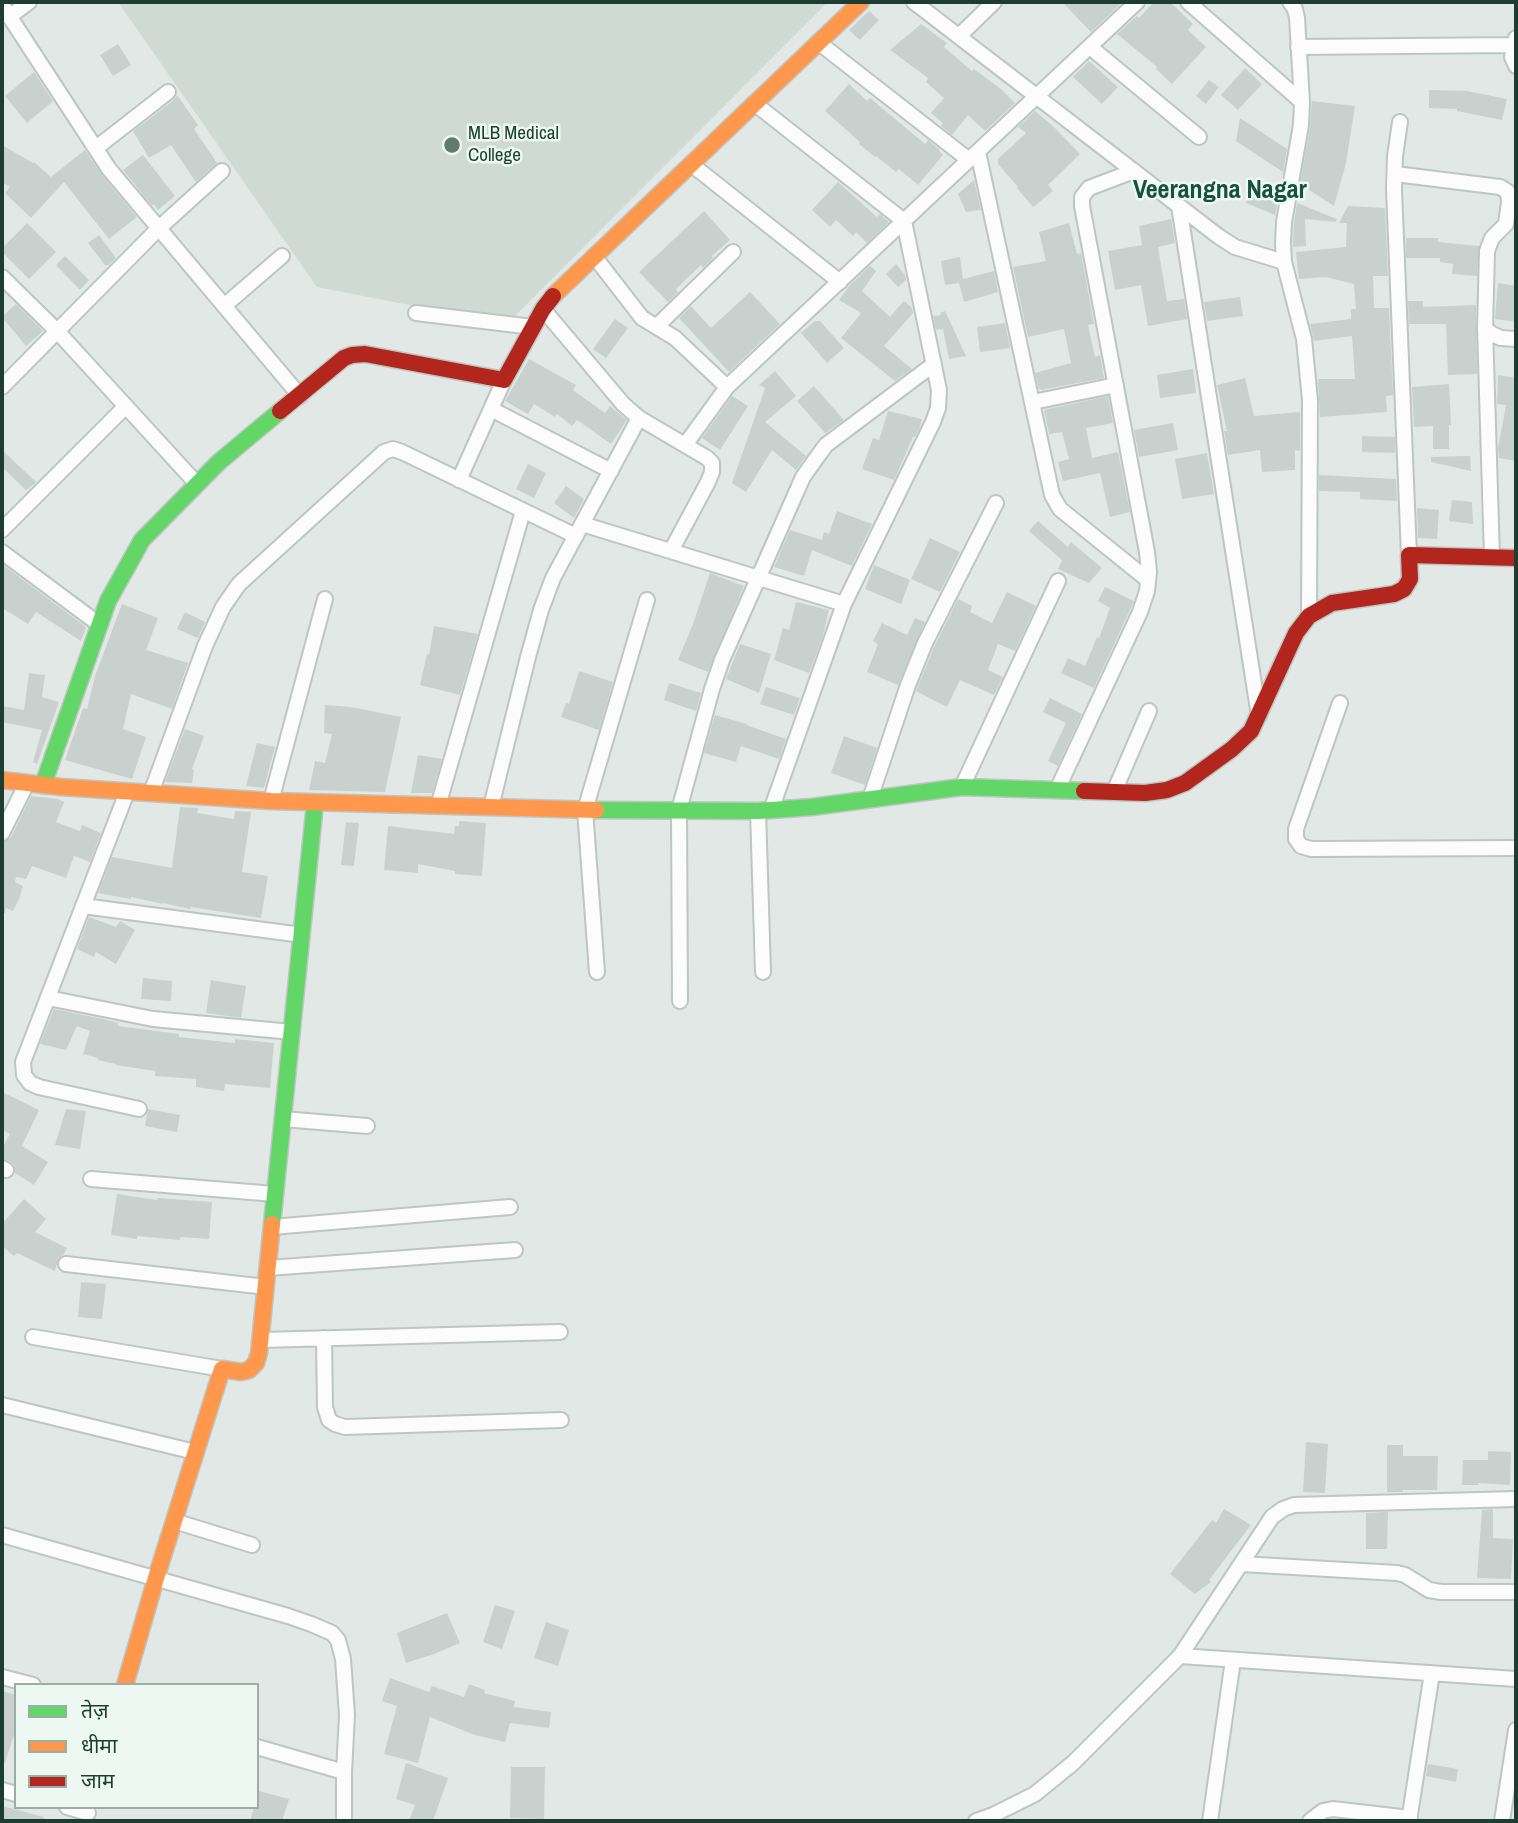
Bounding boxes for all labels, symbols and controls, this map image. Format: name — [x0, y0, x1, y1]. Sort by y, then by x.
place label: MLB Medical College — [468, 123, 559, 167]
marker: MLB Medical College — [442, 135, 462, 155]
district label: Veerangna Nagar — [1133, 175, 1307, 207]
legend — [14, 1683, 259, 1809]
text: तेज़ — [81, 1696, 109, 1725]
text: धीमा — [81, 1731, 117, 1760]
text: जाम — [81, 1766, 115, 1795]

